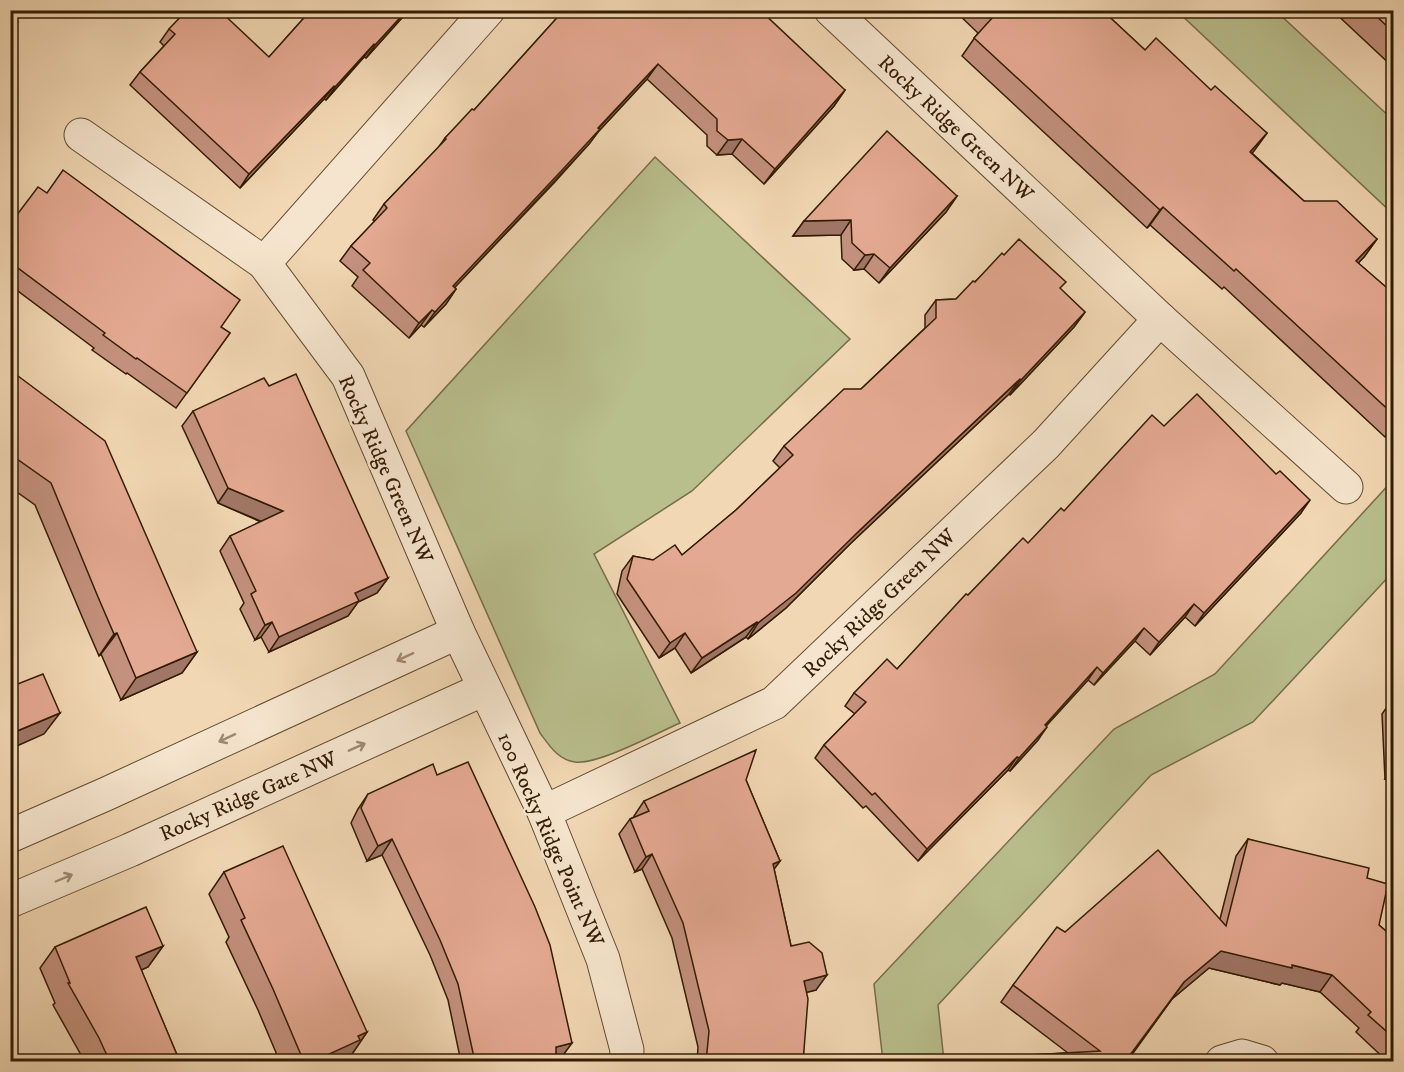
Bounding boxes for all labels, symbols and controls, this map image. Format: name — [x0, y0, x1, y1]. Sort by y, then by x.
street label: Rocky Ridge Green NW — [872, 50, 1039, 208]
street label: Rocky Ridge Green NW — [332, 371, 439, 568]
street label: Rocky Ridge Green NW — [798, 523, 962, 684]
one-way arrow — [396, 652, 414, 663]
street label: 100 Rocky Ridge Point NW — [491, 728, 609, 951]
one-way arrow — [219, 733, 237, 745]
one-way arrow — [348, 740, 366, 752]
street label: Rocky Ridge Gate NW — [156, 746, 342, 848]
one-way arrow — [55, 872, 73, 883]

